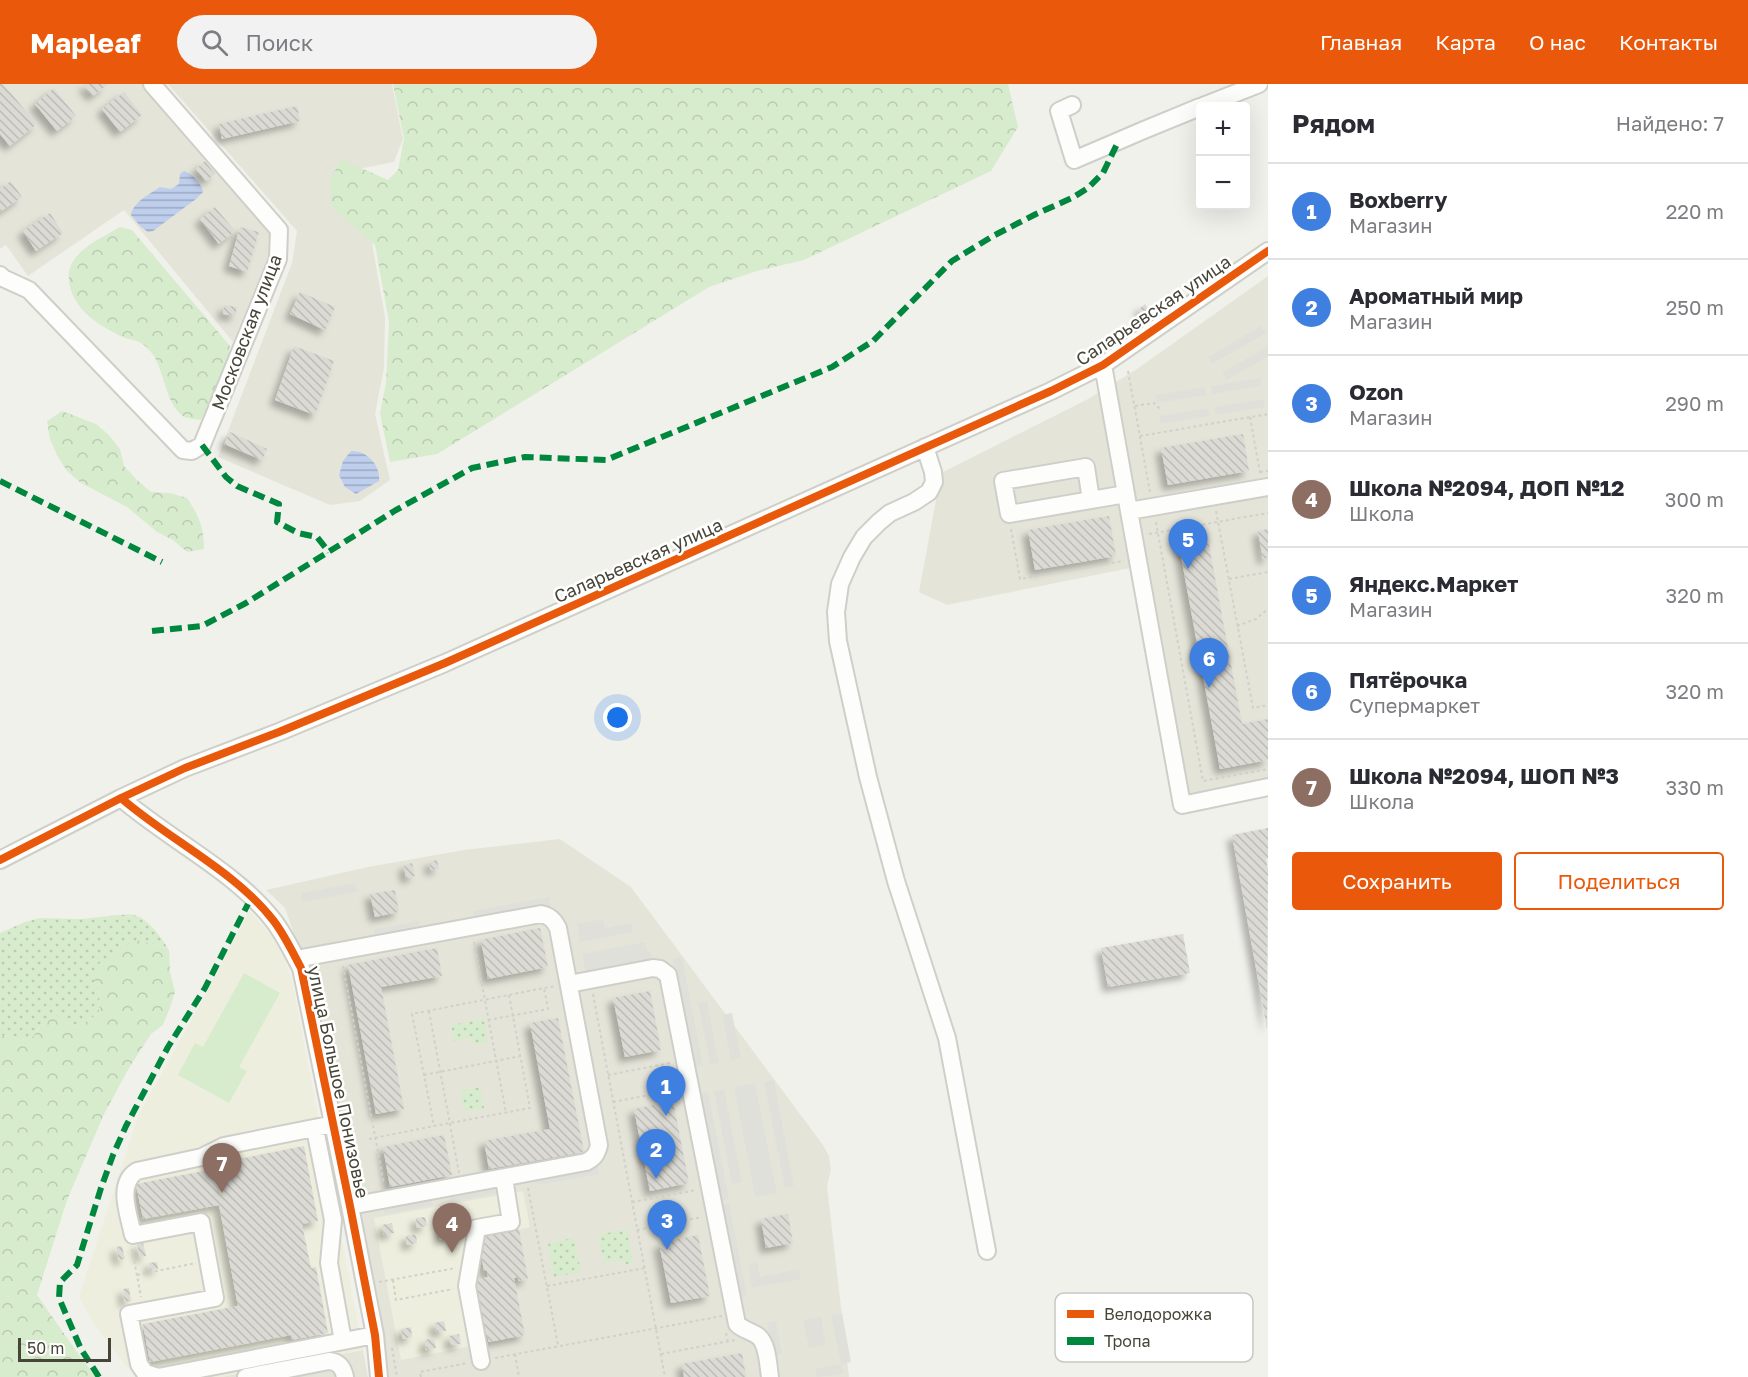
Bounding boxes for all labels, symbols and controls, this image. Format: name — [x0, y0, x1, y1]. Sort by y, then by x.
search box — [177, 15, 597, 69]
text: Mapleaf — [30, 26, 141, 59]
icon: search — [198, 26, 231, 59]
text: Поиск — [246, 29, 313, 56]
text: Главная — [1320, 29, 1402, 55]
text: Карта — [1435, 29, 1496, 55]
text: О нас — [1529, 29, 1586, 55]
text: Контакты — [1619, 29, 1718, 55]
map controls — [1196, 102, 1250, 210]
button: + — [1196, 102, 1250, 156]
text: Рядом — [1292, 108, 1375, 139]
text: Найдено: 7 — [1616, 111, 1724, 135]
button: − — [1196, 156, 1250, 210]
text: Boxberry — [1349, 186, 1447, 213]
text: 1 — [1306, 199, 1317, 223]
text: 220 m — [1666, 199, 1724, 223]
text: Магазин — [1349, 213, 1433, 237]
street label: Саларьевская улица — [1071, 250, 1235, 370]
street label: Московская улица — [206, 251, 286, 413]
text: Ароматный мир — [1349, 282, 1523, 309]
text: 2 — [1305, 295, 1318, 319]
text: 250 m — [1666, 295, 1724, 319]
text: Магазин — [1349, 309, 1433, 333]
text: Ozon — [1349, 378, 1403, 405]
text: 3 — [1305, 391, 1318, 415]
text: 290 m — [1665, 391, 1724, 415]
text: Магазин — [1349, 405, 1433, 429]
text: Школа №2094, ДОП №12 — [1349, 474, 1624, 501]
text: 4 — [1305, 487, 1318, 511]
text: 300 m — [1665, 487, 1724, 511]
text: Школа — [1349, 501, 1414, 525]
street label: Саларьевская улица — [550, 513, 726, 607]
pin: 5 — [1168, 520, 1208, 569]
text: Яндекс.Маркет — [1349, 570, 1518, 597]
text: 5 — [1305, 583, 1318, 607]
text: 320 m — [1666, 583, 1724, 607]
text: Магазин — [1349, 597, 1433, 621]
pin: 6 — [1190, 638, 1228, 688]
text: Пятёрочка — [1349, 666, 1467, 693]
text: 6 — [1305, 679, 1318, 703]
text: 320 m — [1666, 679, 1724, 703]
text: Супермаркет — [1349, 693, 1480, 717]
your location — [603, 703, 632, 732]
text: Школа №2094, ШОП №3 — [1349, 762, 1619, 789]
text: 7 — [1306, 775, 1317, 799]
text: 330 m — [1666, 775, 1724, 799]
text: Школа — [1349, 789, 1414, 813]
button: Сохранить — [1292, 852, 1502, 910]
button: Поделиться — [1514, 852, 1724, 910]
street label: улица Большое Понизовье — [304, 964, 374, 1200]
pin: 1 — [646, 1066, 686, 1116]
pin: 2 — [636, 1130, 676, 1179]
pin: 7 — [202, 1144, 242, 1193]
pin: 3 — [648, 1200, 686, 1250]
pin: 4 — [432, 1204, 472, 1253]
legend — [1055, 1293, 1253, 1362]
text: Велодорожка — [1104, 1304, 1212, 1324]
text: Тропа — [1104, 1331, 1151, 1351]
scale bar — [18, 1335, 111, 1362]
text: 50 m — [27, 1338, 64, 1358]

